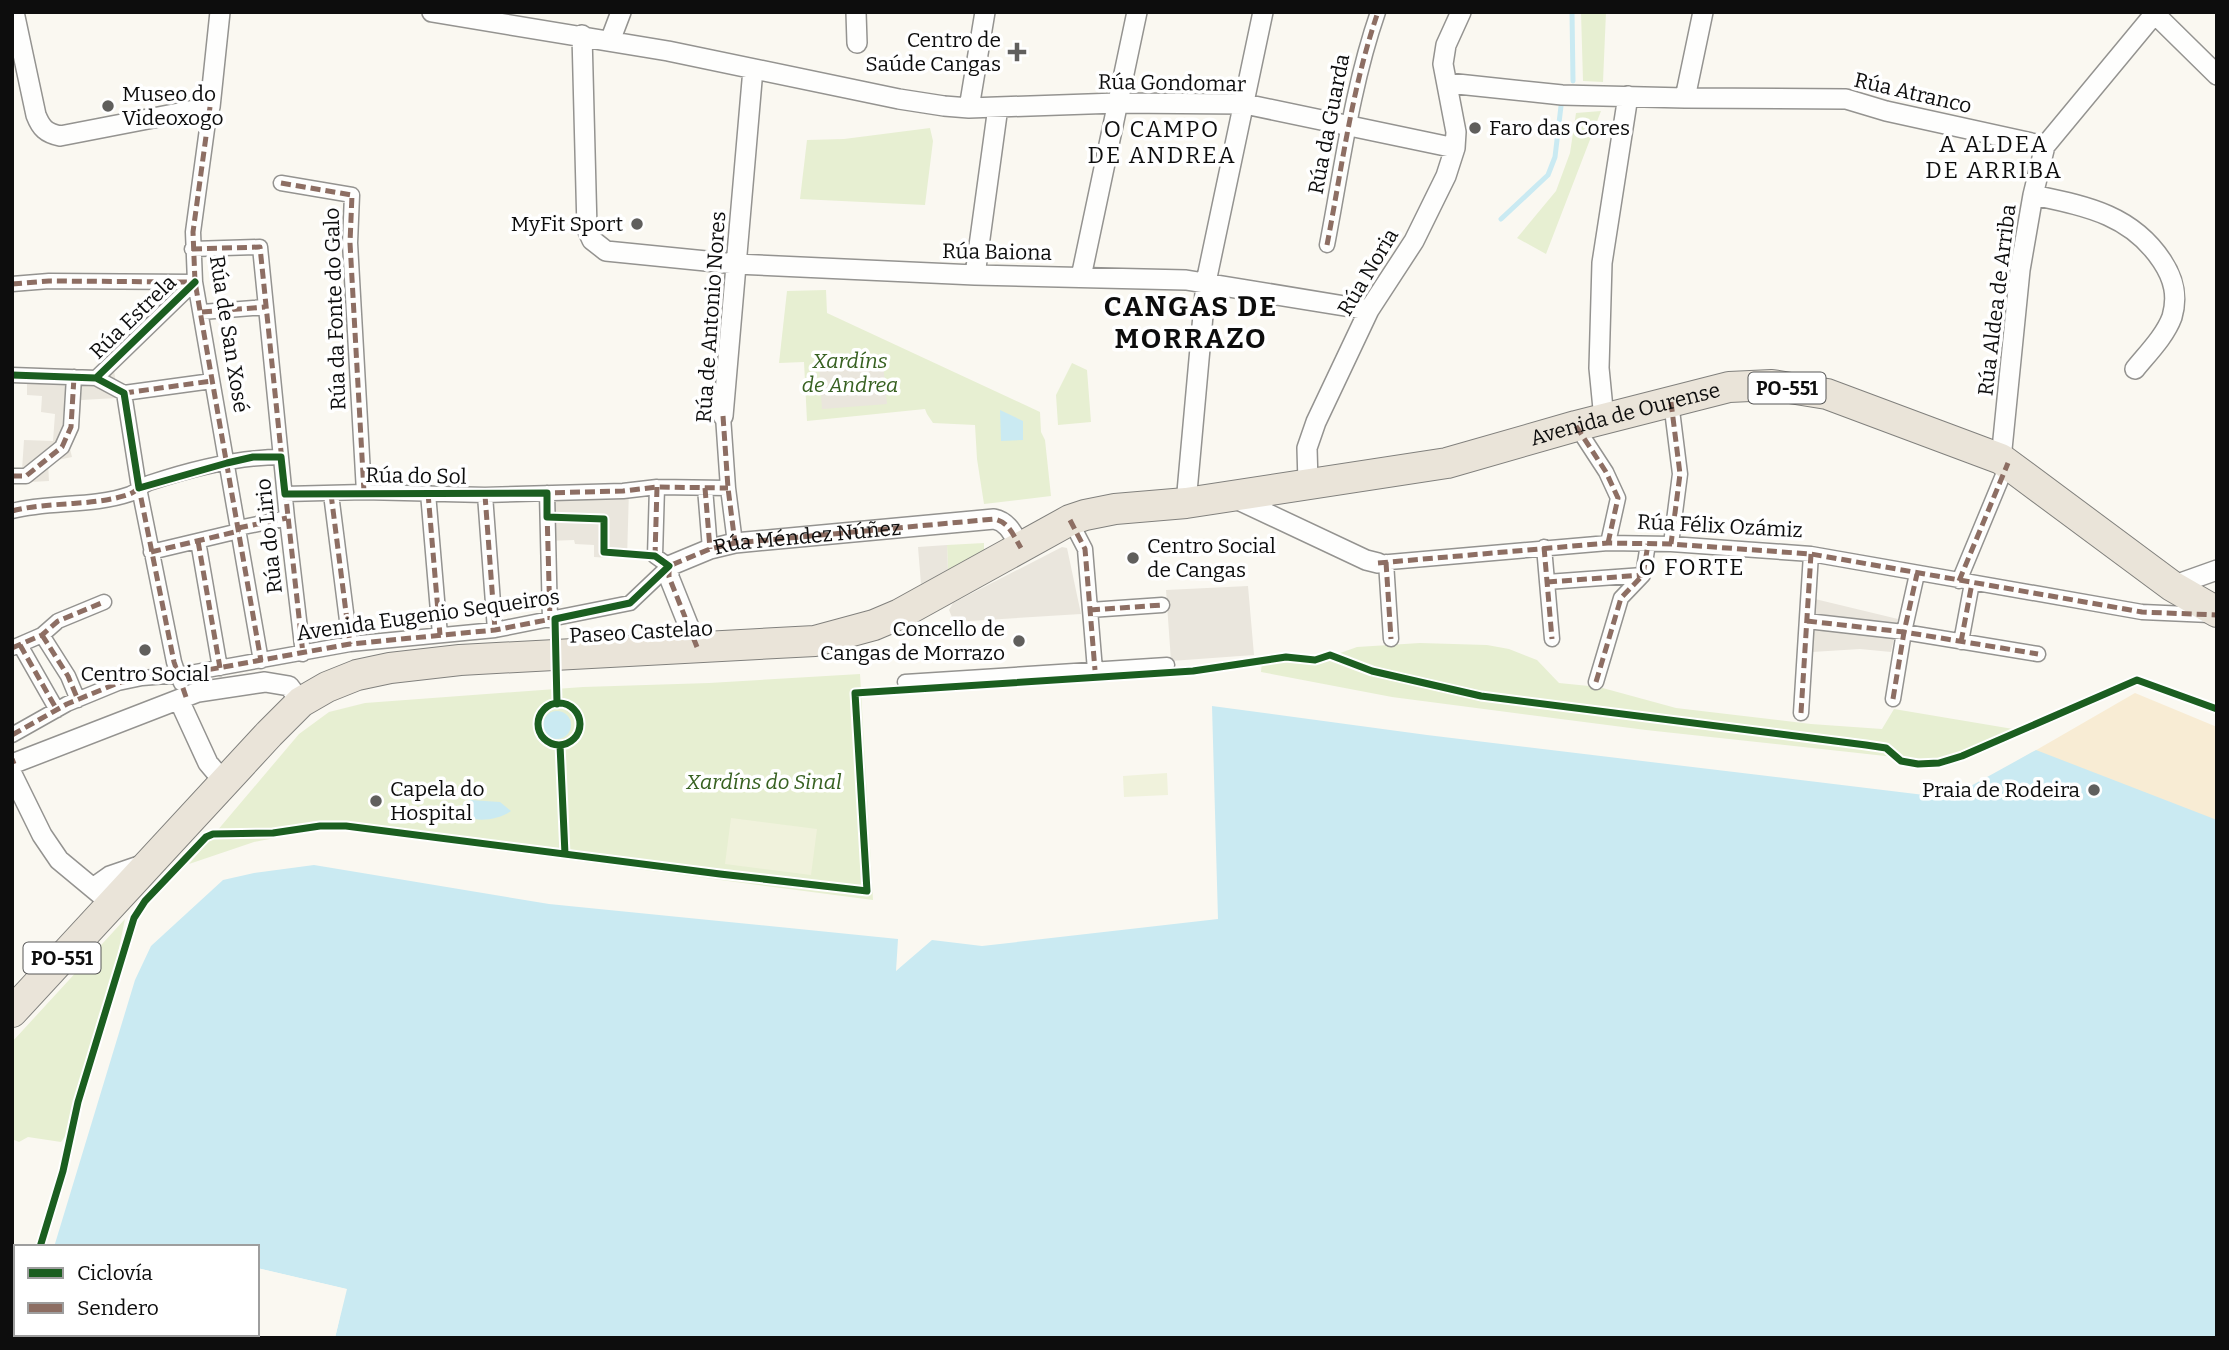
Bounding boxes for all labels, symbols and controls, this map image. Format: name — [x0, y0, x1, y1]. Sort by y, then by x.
place label: Centro de Saúde Cangas — [865, 27, 1001, 77]
marker: Centro de Saúde Cangas — [1007, 42, 1027, 62]
street label: Rúa da Guarda — [1303, 51, 1355, 196]
street label: Rúa Atranco — [1852, 67, 1974, 119]
street label: Rúa Gondomar — [1098, 69, 1246, 97]
place label: Museo do Videoxogo — [122, 81, 224, 131]
marker: Museo do Videoxogo — [100, 98, 116, 114]
district label: O CAMPO DE ANDREA — [1087, 115, 1237, 169]
place label: Faro das Cores — [1489, 115, 1630, 141]
marker: Faro das Cores — [1467, 120, 1483, 136]
district label: A ALDEA DE ARRIBA — [1925, 130, 2063, 184]
street label: Rúa Aldea de Arriba — [1972, 202, 2022, 397]
street label: Rúa da Fonte do Galo — [318, 207, 352, 411]
street label: Rúa de Antonio Nores — [691, 210, 731, 424]
place label: MyFit Sport — [511, 211, 623, 237]
marker: MyFit Sport — [629, 216, 645, 232]
street label: Rúa Noria — [1332, 223, 1404, 320]
street label: Rúa Baiona — [942, 238, 1053, 266]
street label: Rúa de San Xosé — [204, 254, 254, 414]
street label: Rúa Estrela — [84, 269, 182, 365]
district label: CANGAS DE MORRAZO — [1104, 290, 1278, 355]
park label: Xardíns de Andrea — [802, 348, 898, 398]
road number: PO-551 — [1748, 372, 1826, 404]
street label: Avenida de Ourense — [1527, 377, 1723, 451]
street label: Rúa do Sol — [365, 462, 467, 490]
street label: Rúa do Lirio — [250, 477, 288, 595]
street label: Rúa Félix Ozámiz — [1636, 509, 1804, 543]
street label: Rúa Méndez Núñez — [711, 515, 902, 561]
place label: Centro Social de Cangas — [1147, 533, 1276, 583]
marker: Centro Social de Cangas — [1125, 550, 1141, 566]
district label: O FORTE — [1638, 553, 1746, 581]
street label: Avenida Eugenio Sequeiros — [295, 584, 561, 646]
street label: Paseo Castelao — [568, 615, 714, 649]
place label: Concello de Cangas de Morrazo — [820, 616, 1005, 666]
marker: Concello de Cangas de Morrazo — [1011, 633, 1027, 649]
marker: Centro Social — [137, 642, 153, 658]
place label: Centro Social — [81, 661, 209, 687]
park label: Xardíns do Sinal — [685, 769, 842, 795]
place label: Capela do Hospital — [390, 776, 485, 826]
place label: Praia de Rodeira — [1922, 777, 2080, 803]
marker: Praia de Rodeira — [2086, 782, 2102, 798]
marker: Capela do Hospital — [368, 793, 384, 809]
road number: PO-551 — [24, 942, 100, 974]
legend — [14, 1245, 259, 1336]
text: Ciclovía — [77, 1260, 153, 1286]
text: Sendero — [77, 1295, 159, 1321]

